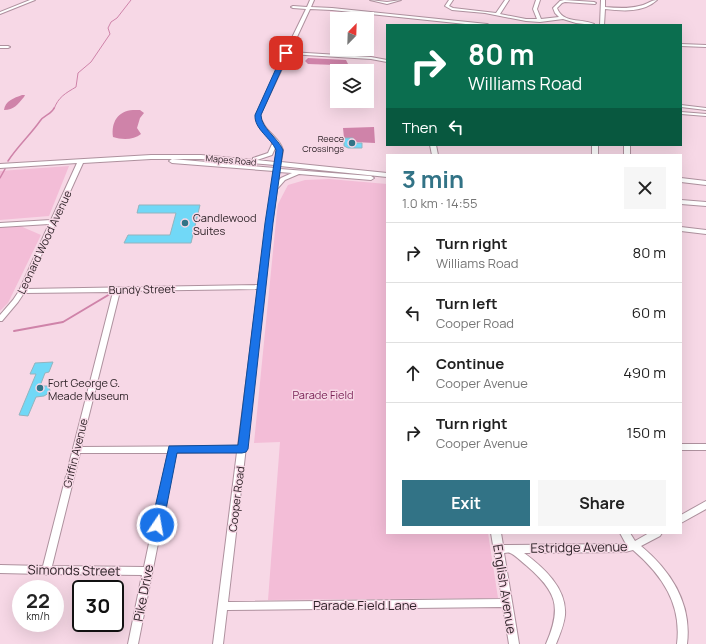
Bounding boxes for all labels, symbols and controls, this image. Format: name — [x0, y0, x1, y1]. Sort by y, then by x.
north arrow — [330, 12, 374, 56]
map controls — [330, 12, 374, 108]
text: 80 m — [468, 35, 534, 73]
pin — [269, 36, 303, 70]
icon: right — [402, 40, 454, 92]
icon: arrive — [275, 42, 297, 64]
button: layers — [330, 64, 374, 108]
text: Williams Road — [468, 71, 582, 95]
icon: left — [445, 116, 467, 138]
text: Then — [402, 117, 437, 138]
place label: Reece Crossings — [302, 132, 344, 155]
marker: Reece Crossings — [347, 138, 357, 148]
street label: Mapes Road — [205, 151, 257, 169]
text: 3 min — [402, 162, 464, 195]
button: close — [624, 167, 666, 209]
street label: Leonard Wood Avenue — [13, 187, 75, 296]
text: 1.0 km · 14:55 — [402, 194, 478, 212]
place label: Candlewood Suites — [193, 210, 257, 238]
marker: Candlewood Suites — [180, 218, 190, 228]
text: Turn right — [436, 233, 507, 254]
icon: right — [402, 242, 424, 264]
text: 80 m — [632, 242, 666, 263]
text: Williams Road — [436, 254, 519, 272]
street label: Bundy Street — [109, 281, 175, 297]
text: Turn left — [436, 293, 498, 314]
icon: left — [402, 302, 424, 324]
text: 60 m — [632, 302, 666, 323]
text: Cooper Road — [436, 314, 514, 332]
text: Continue — [436, 353, 504, 374]
icon: ahead — [402, 362, 424, 384]
text: 490 m — [623, 362, 666, 383]
text: Cooper Avenue — [436, 374, 528, 392]
place label: Fort George G. Meade Museum — [48, 375, 129, 403]
marker: Fort George G. Meade Museum — [35, 383, 45, 393]
park label: Parade Field — [292, 387, 354, 402]
text: Turn right — [436, 413, 507, 434]
street label: Griffin Avenue — [59, 416, 91, 489]
icon: right — [402, 422, 424, 444]
text: 150 m — [627, 422, 666, 443]
text: Cooper Avenue — [436, 434, 528, 452]
street label: Cooper Road — [225, 465, 247, 533]
button: Exit — [402, 480, 530, 526]
button: Share — [538, 480, 666, 526]
position arrow — [136, 504, 178, 546]
street label: Estridge Avenue — [530, 537, 628, 557]
street label: English Avenue — [489, 543, 521, 636]
street label: Simonds Street — [27, 560, 121, 580]
street label: Pike Drive — [129, 563, 157, 623]
speed limit sign: 30 — [72, 580, 124, 632]
text: 22 — [26, 587, 50, 614]
street label: Parade Field Lane — [313, 596, 417, 614]
text: km/h — [26, 609, 50, 623]

